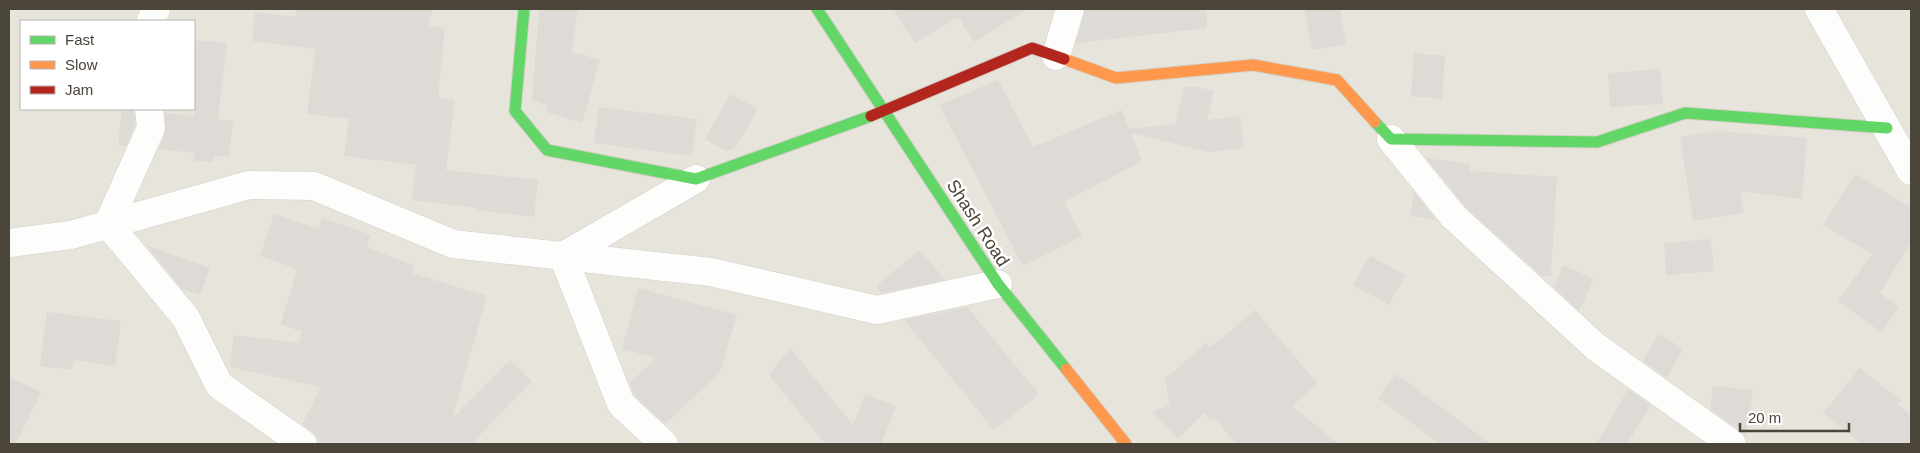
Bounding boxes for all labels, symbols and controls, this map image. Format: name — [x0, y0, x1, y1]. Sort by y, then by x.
legend — [20, 20, 195, 110]
text: Fast — [65, 31, 95, 48]
text: Slow — [65, 56, 98, 73]
text: Jam — [65, 81, 93, 98]
street label: Shash Road — [943, 176, 1013, 270]
scale bar — [1740, 400, 1849, 432]
text: 20 m — [1748, 409, 1781, 426]

